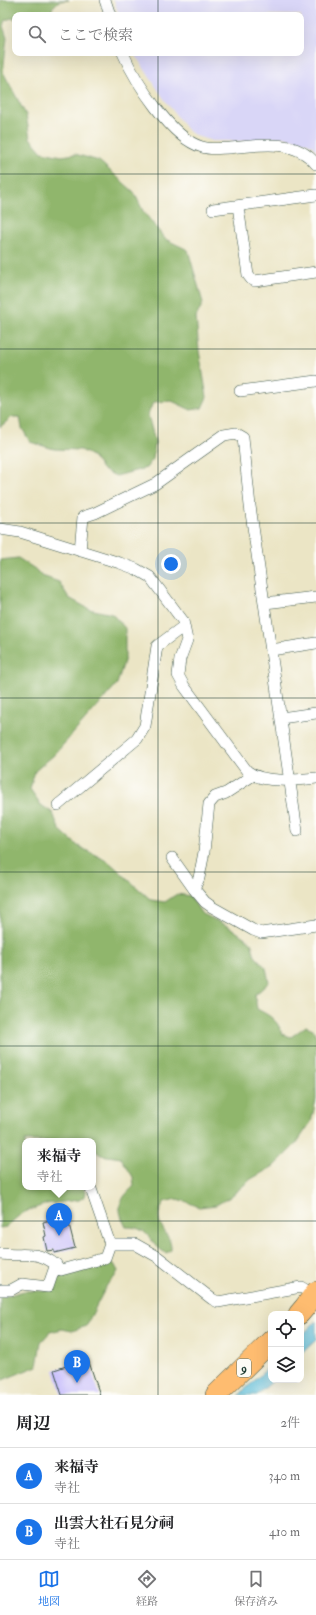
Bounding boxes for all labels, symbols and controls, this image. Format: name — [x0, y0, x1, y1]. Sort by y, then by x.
search box — [12, 12, 304, 56]
icon: search — [26, 23, 48, 45]
text: ここで検索 — [58, 26, 133, 45]
your location — [161, 554, 181, 574]
popup — [22, 1138, 96, 1190]
text: 来福寺 — [36, 1147, 82, 1166]
text: 寺社 — [36, 1169, 63, 1185]
pin: A — [46, 1203, 72, 1236]
map controls — [268, 1311, 304, 1383]
button: locate — [268, 1311, 304, 1347]
button: layers — [268, 1347, 304, 1383]
pin: B — [64, 1350, 90, 1383]
road number: 9 — [237, 1359, 251, 1377]
text: 周辺 — [16, 1413, 50, 1434]
text: 2件 — [280, 1415, 300, 1431]
text: 来福寺 — [54, 1458, 99, 1477]
text: A — [25, 1468, 33, 1484]
text: 340 m — [269, 1468, 300, 1484]
text: 寺社 — [54, 1480, 80, 1496]
text: 出雲大社石見分祠 — [54, 1514, 174, 1533]
text: B — [25, 1524, 33, 1540]
text: 410 m — [269, 1524, 300, 1540]
text: 寺社 — [54, 1536, 80, 1552]
tab: 地図 — [38, 1568, 60, 1608]
tab: 経路 — [136, 1568, 158, 1608]
tab: 保存済み — [234, 1568, 278, 1608]

